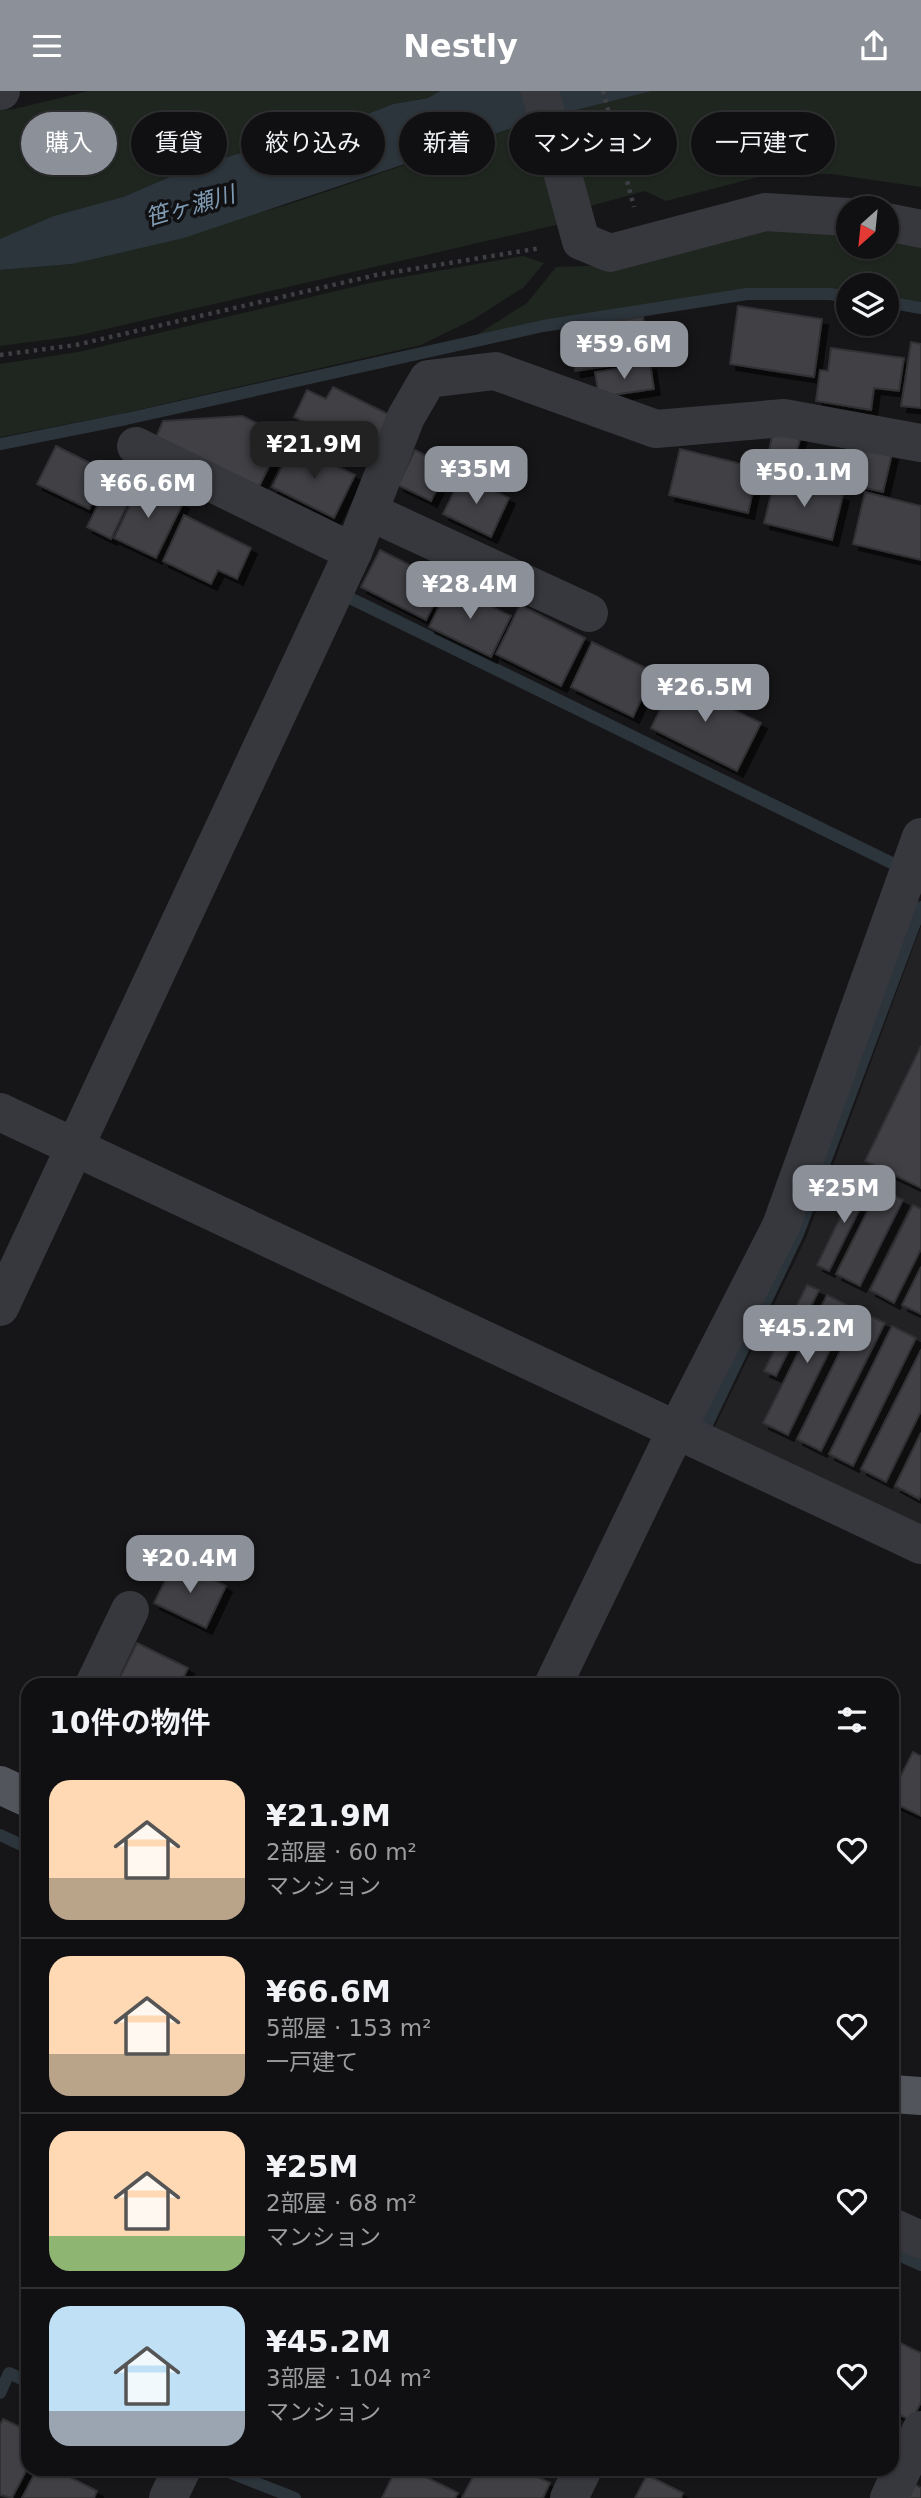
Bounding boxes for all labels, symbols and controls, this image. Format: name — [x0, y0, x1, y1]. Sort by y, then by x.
icon: menu — [28, 27, 66, 65]
text: Nestly — [403, 27, 518, 65]
icon: share — [855, 27, 893, 65]
chip: 購入 — [21, 112, 117, 175]
chip: 賃貸 — [131, 112, 227, 175]
chip: 絞り込み — [241, 112, 385, 175]
chip: 新着 — [399, 112, 495, 175]
chip: マンション — [509, 112, 677, 175]
chip: 一戸建て — [691, 112, 835, 175]
water label: 笹ヶ瀬川 — [142, 180, 241, 231]
north arrow — [836, 196, 900, 259]
map controls — [836, 196, 899, 336]
button: layers — [836, 273, 899, 336]
pin: ¥59.6M — [567, 321, 681, 381]
text: ¥59.6M — [576, 331, 672, 357]
pin: ¥21.9M — [257, 421, 371, 481]
text: ¥21.9M — [266, 431, 362, 457]
pin: ¥35M — [435, 447, 517, 506]
pin: ¥50.1M — [747, 449, 861, 509]
text: ¥35M — [441, 456, 511, 482]
text: ¥50.1M — [756, 459, 852, 485]
pin: ¥66.6M — [91, 461, 205, 520]
text: ¥66.6M — [100, 470, 196, 496]
pin: ¥28.4M — [413, 561, 527, 621]
text: ¥28.4M — [422, 571, 518, 597]
pin: ¥26.5M — [648, 665, 762, 724]
text: ¥26.5M — [657, 674, 753, 700]
pin: ¥25M — [803, 1165, 885, 1225]
text: ¥25M — [809, 1175, 879, 1201]
pin: ¥45.2M — [750, 1305, 864, 1365]
text: ¥45.2M — [759, 1315, 855, 1341]
pin: ¥20.4M — [133, 1535, 247, 1595]
text: ¥20.4M — [142, 1545, 238, 1571]
icon: filters — [833, 1701, 871, 1739]
text: 10件の物件 — [49, 1705, 211, 1740]
text: ¥21.9M — [266, 1798, 391, 1833]
icon: home — [105, 1808, 189, 1892]
icon: heart — [833, 1831, 871, 1869]
text: 2部屋 · 60 m² — [266, 1839, 417, 1865]
text: マンション — [266, 1873, 381, 1899]
text: ¥66.6M — [266, 1974, 391, 2009]
icon: home — [105, 1984, 189, 2068]
icon: heart — [833, 2007, 871, 2045]
text: 5部屋 · 153 m² — [266, 2015, 431, 2041]
text: 一戸建て — [266, 2049, 358, 2075]
text: ¥25M — [266, 2149, 358, 2184]
icon: home — [105, 2159, 189, 2243]
icon: heart — [833, 2182, 871, 2220]
text: 2部屋 · 68 m² — [266, 2190, 417, 2216]
text: マンション — [266, 2224, 381, 2250]
text: ¥45.2M — [266, 2324, 391, 2359]
icon: home — [105, 2334, 189, 2418]
icon: heart — [833, 2357, 871, 2395]
text: 3部屋 · 104 m² — [266, 2365, 431, 2391]
text: マンション — [266, 2399, 381, 2425]

